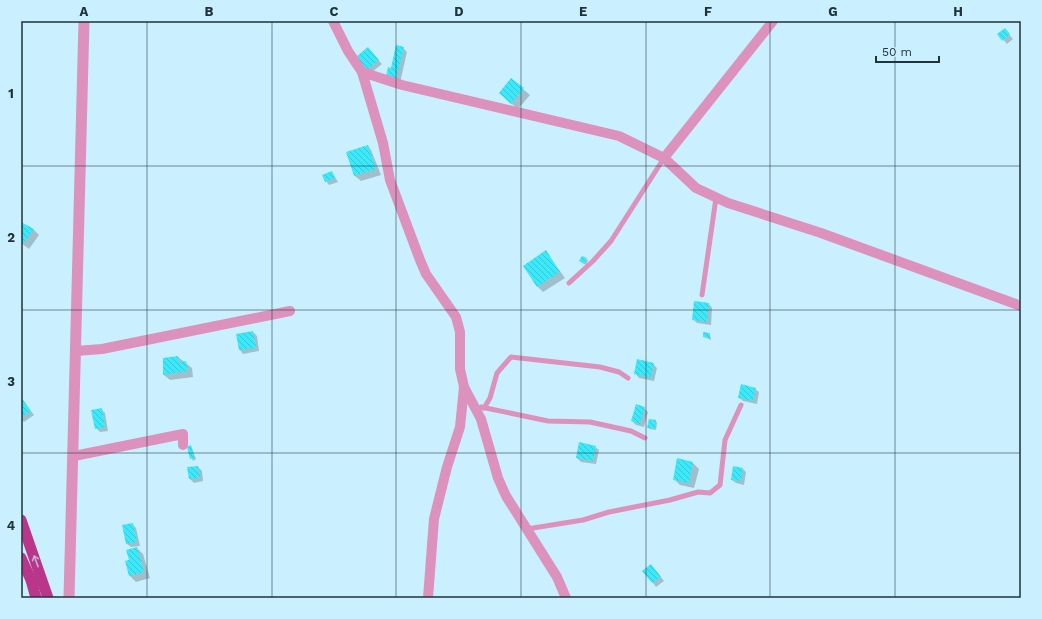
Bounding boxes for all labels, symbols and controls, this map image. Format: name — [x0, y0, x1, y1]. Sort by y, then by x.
text: A — [80, 4, 89, 19]
text: B — [205, 4, 214, 19]
text: C — [330, 4, 339, 19]
text: D — [454, 4, 464, 19]
text: E — [579, 4, 587, 19]
text: F — [704, 4, 712, 19]
text: G — [828, 4, 838, 19]
text: H — [953, 4, 963, 19]
scale bar — [876, 38, 939, 64]
text: 50 m — [882, 45, 912, 59]
text: 1 — [8, 86, 14, 101]
text: 2 — [7, 230, 15, 245]
text: 3 — [7, 374, 15, 389]
text: 4 — [7, 518, 16, 533]
one-way arrow — [32, 555, 40, 567]

